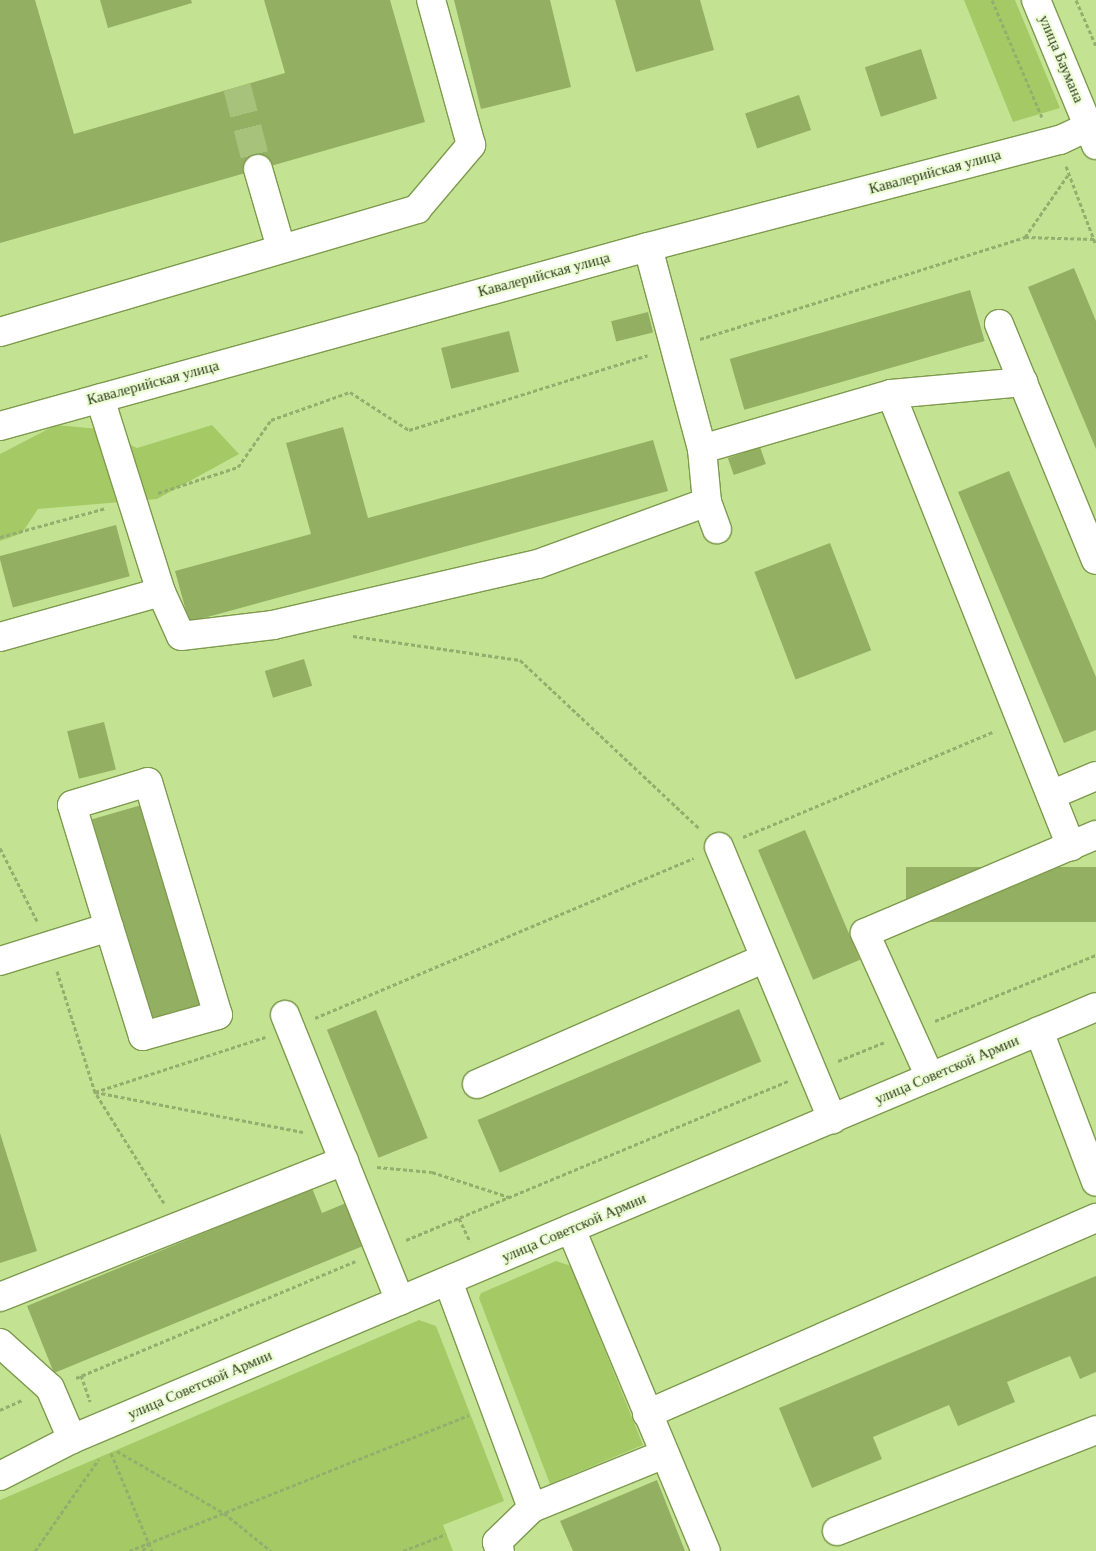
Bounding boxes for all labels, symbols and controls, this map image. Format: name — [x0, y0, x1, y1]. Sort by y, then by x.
street label: улица Баумана — [1034, 13, 1088, 105]
street label: Кавалерийская улица — [867, 146, 1003, 198]
street label: Кавалерийская улица — [476, 249, 612, 301]
street label: Кавалерийская улица — [85, 357, 221, 409]
street label: улица Советской Армии — [872, 1031, 1022, 1109]
street label: улица Советской Армии — [499, 1189, 649, 1267]
street label: улица Советской Армии — [125, 1346, 275, 1424]

